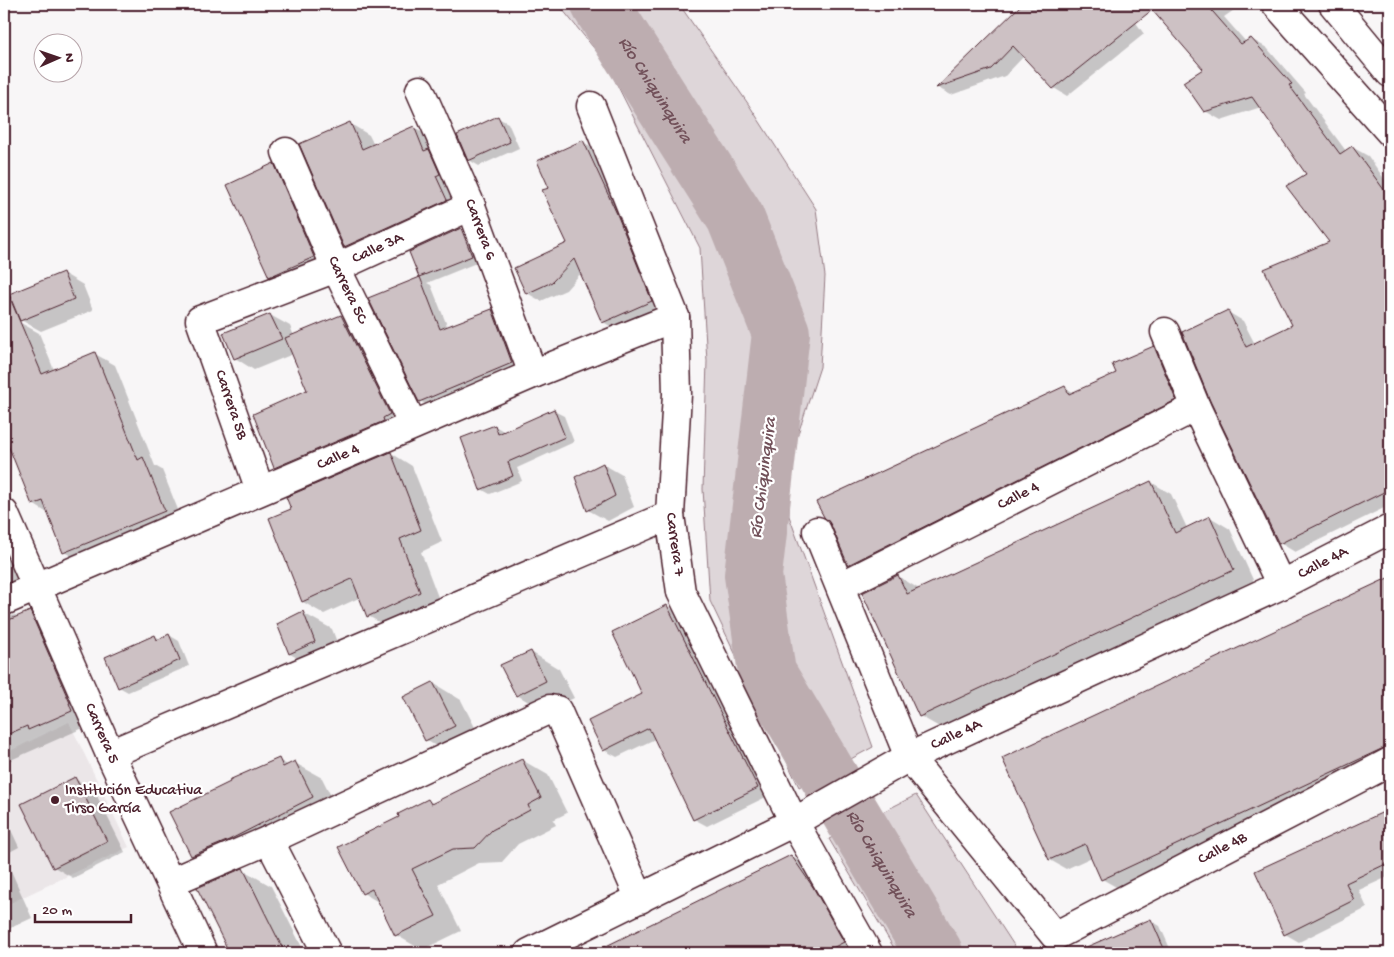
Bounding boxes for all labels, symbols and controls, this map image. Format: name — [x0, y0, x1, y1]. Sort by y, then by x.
north arrow — [32, 32, 82, 82]
water label: Río Chiquinquira — [613, 33, 697, 148]
text: N — [60, 53, 77, 62]
street label: Carrera 6 — [460, 196, 500, 264]
street label: Calle 3A — [349, 228, 408, 269]
street label: Carrera 5C — [323, 254, 372, 328]
street label: Carrera 5B — [209, 368, 251, 443]
water label: Río Chiquinquira — [746, 415, 782, 540]
street label: Calle 4 — [314, 440, 363, 475]
street label: Calle 4 — [995, 478, 1043, 515]
street label: Carrera 7 — [660, 511, 688, 578]
street label: Calle 4A — [1295, 542, 1353, 584]
street label: Carrera 5 — [79, 701, 123, 767]
street label: Calle 4A — [928, 715, 986, 755]
place label: Institución Educativa Tirso García — [64, 782, 203, 819]
marker: Institución Educativa Tirso García — [49, 794, 61, 806]
water label: Río Chiquinquira — [841, 806, 922, 922]
street label: Calle 4B — [1195, 828, 1251, 869]
scale bar — [35, 892, 131, 924]
text: 20 m — [42, 902, 72, 920]

